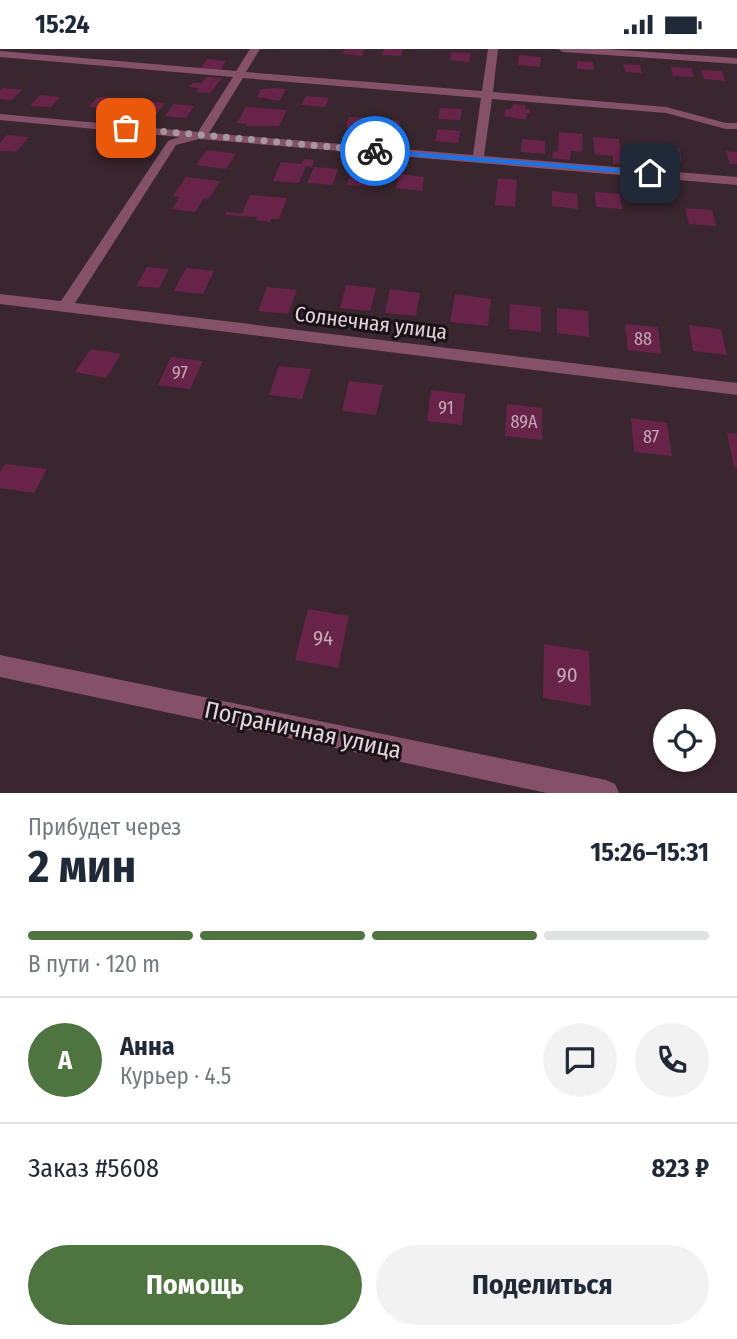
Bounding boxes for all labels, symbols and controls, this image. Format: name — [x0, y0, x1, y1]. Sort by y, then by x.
text: 15:24 — [35, 9, 90, 40]
pin — [96, 98, 156, 158]
icon: bag — [107, 109, 145, 147]
courier — [340, 116, 410, 186]
icon: bike — [356, 132, 394, 170]
pin — [620, 143, 680, 203]
icon: home — [631, 154, 669, 192]
street label: Солнечная улица — [293, 301, 449, 345]
house number: 88 — [634, 328, 652, 350]
house number: 97 — [172, 362, 188, 384]
house number: 91 — [438, 397, 454, 419]
house number: 89А — [511, 411, 538, 433]
house number: 87 — [643, 426, 659, 448]
house number: 94 — [313, 625, 333, 651]
house number: 90 — [556, 662, 578, 688]
street label: Пограничная улица — [202, 695, 404, 765]
map controls — [653, 709, 716, 772]
button: locate — [653, 709, 716, 772]
text: Прибудет через — [28, 813, 181, 841]
text: 15:26–15:31 — [590, 837, 709, 868]
text: 2 мин — [28, 839, 136, 894]
text: В пути · 120 m — [28, 950, 160, 978]
button: chat — [543, 1023, 617, 1097]
button: phone — [635, 1023, 709, 1097]
text: Анна — [120, 1031, 175, 1062]
text: А — [58, 1045, 72, 1076]
text: Курьер · 4.5 — [120, 1062, 231, 1090]
text: Заказ #5608 — [28, 1153, 159, 1184]
text: 823 ₽ — [652, 1153, 709, 1184]
button: Помощь — [28, 1245, 362, 1325]
button: Поделиться — [376, 1245, 709, 1325]

